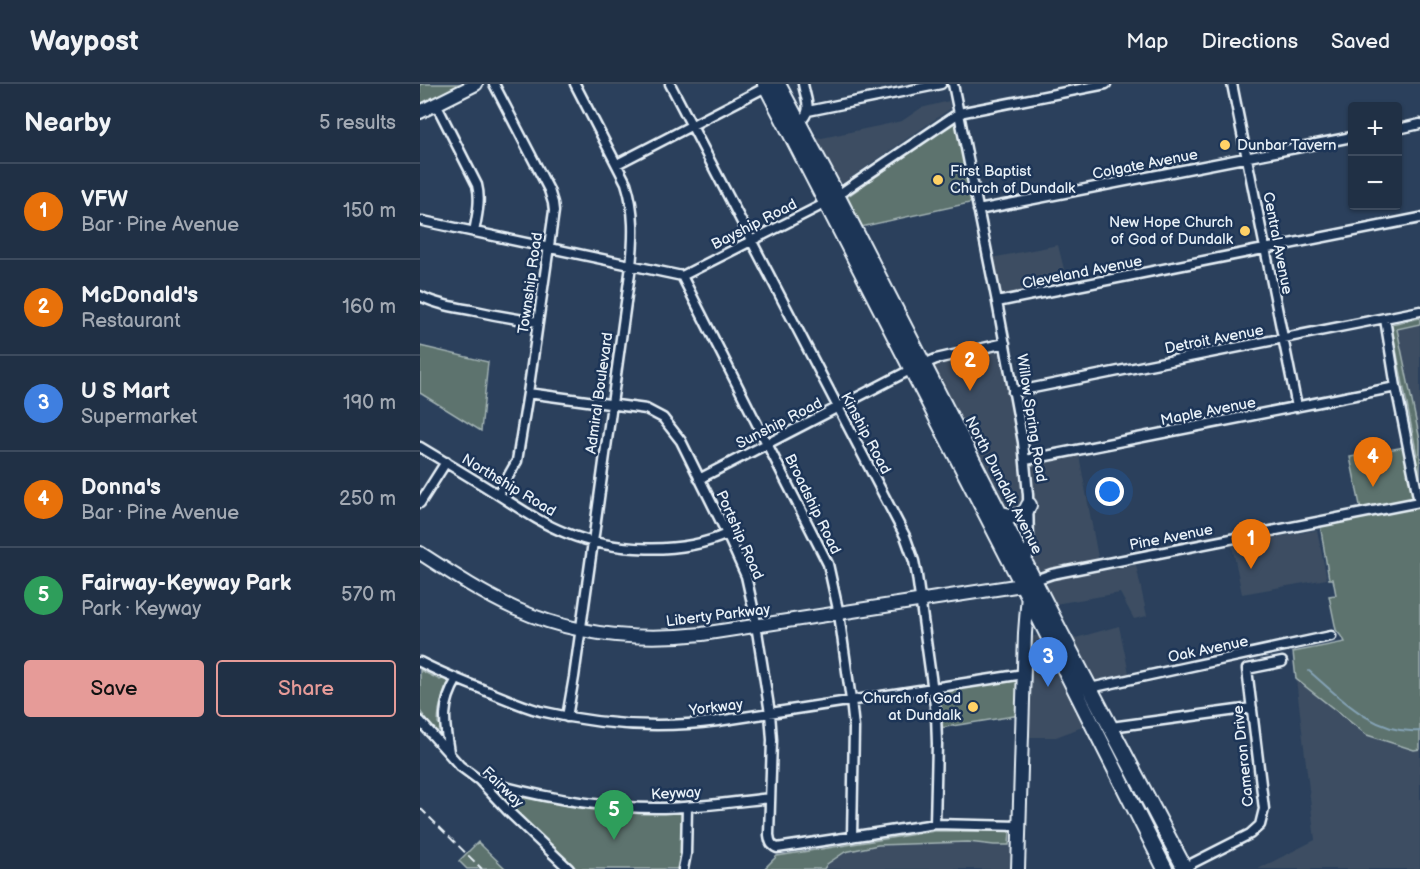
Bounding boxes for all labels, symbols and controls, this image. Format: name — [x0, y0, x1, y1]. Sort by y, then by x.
text: Waypost — [30, 25, 139, 58]
text: Map — [1126, 29, 1169, 54]
text: Directions — [1202, 29, 1298, 54]
text: Saved — [1331, 29, 1390, 54]
map controls — [1348, 102, 1402, 210]
button: + — [1348, 102, 1402, 156]
text: Nearby — [24, 108, 111, 139]
text: 5 results — [319, 111, 396, 135]
place label: Dunbar Tavern — [1237, 136, 1337, 155]
marker: Dunbar Tavern — [1218, 138, 1232, 152]
street label: Colgate Avenue — [1091, 145, 1200, 184]
button: − — [1348, 156, 1402, 210]
place label: First Baptist Church of Dundalk — [950, 162, 1076, 198]
marker: First Baptist Church of Dundalk — [931, 173, 945, 187]
text: VFW — [81, 186, 128, 213]
street label: Central Avenue — [1258, 190, 1297, 296]
street label: Bayship Road — [708, 195, 800, 254]
text: 1 — [39, 199, 48, 223]
text: 150 m — [343, 199, 396, 223]
text: Bar · Pine Avenue — [81, 213, 239, 237]
place label: New Hope Church of God of Dundalk — [1109, 213, 1234, 249]
marker: New Hope Church of God of Dundalk — [1238, 224, 1252, 238]
street label: Township Road — [514, 231, 547, 335]
street label: Cleveland Avenue — [1020, 252, 1144, 293]
text: McDonald's — [81, 282, 198, 309]
text: 2 — [38, 295, 49, 319]
text: 160 m — [342, 295, 396, 319]
text: Restaurant — [81, 309, 181, 333]
street label: Detroit Avenue — [1163, 321, 1265, 358]
street label: Admiral Boulevard — [582, 331, 617, 455]
pin: 2 — [950, 342, 990, 391]
street label: Willow Spring Road — [1012, 353, 1051, 483]
text: U S Mart — [81, 378, 170, 405]
street label: Kinship Road — [836, 389, 895, 477]
text: 3 — [38, 391, 49, 415]
text: 190 m — [343, 391, 396, 415]
street label: Maple Avenue — [1159, 393, 1257, 430]
street label: Sunship Road — [733, 394, 825, 453]
text: Supermarket — [81, 405, 197, 429]
street label: North Dundalk Avenue — [961, 413, 1047, 557]
pin: 4 — [1354, 438, 1392, 487]
street label: Northship Road — [458, 450, 559, 521]
street label: Broadship Road — [780, 451, 845, 557]
text: Donna's — [81, 474, 161, 501]
your location — [1095, 477, 1124, 506]
text: 4 — [38, 487, 49, 511]
text: 250 m — [339, 487, 396, 511]
street label: Portship Road — [711, 488, 768, 583]
text: Bar · Pine Avenue — [81, 501, 239, 525]
street label: Pine Avenue — [1128, 520, 1215, 555]
pin: 1 — [1232, 520, 1270, 569]
text: Fairway-Keyway Park — [81, 570, 291, 597]
text: 5 — [38, 583, 49, 607]
text: 570 m — [341, 583, 396, 607]
text: Park · Keyway — [81, 597, 201, 621]
street label: Liberty Parkway — [665, 600, 771, 631]
street label: Oak Avenue — [1166, 632, 1250, 667]
pin: 3 — [1028, 638, 1068, 687]
button: Save — [24, 660, 204, 717]
button: Share — [216, 660, 396, 717]
place label: Church of God at Dundalk — [863, 689, 962, 725]
street label: Yorkway — [687, 695, 744, 720]
marker: Church of God at Dundalk — [966, 700, 980, 714]
street label: Cameron Drive — [1229, 704, 1258, 808]
street label: Fairway — [478, 763, 528, 812]
street label: Keyway — [650, 783, 702, 804]
pin: 5 — [594, 790, 634, 840]

